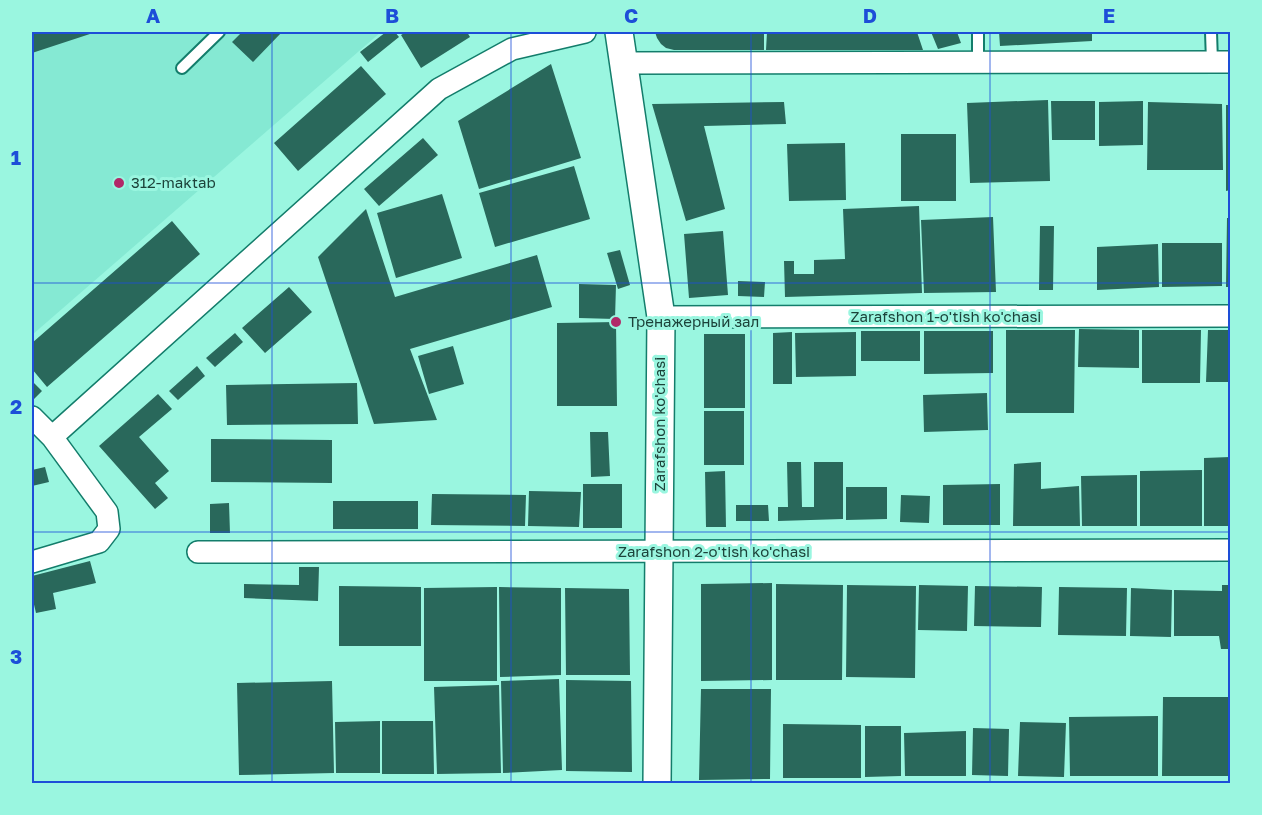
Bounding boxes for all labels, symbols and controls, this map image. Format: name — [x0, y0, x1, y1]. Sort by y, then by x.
text: A — [146, 3, 160, 27]
text: B — [385, 3, 399, 27]
text: C — [624, 3, 638, 27]
text: D — [863, 3, 877, 27]
text: E — [1103, 3, 1115, 27]
text: 1 — [11, 145, 21, 169]
place label: 312-maktab — [131, 173, 216, 191]
marker: 312-maktab — [112, 176, 126, 190]
street label: Zarafshon 1-o'tish ko'chasi — [851, 307, 1041, 325]
place label: Тренажерный зал — [628, 312, 759, 330]
marker: Тренажерный зал — [609, 315, 623, 329]
street label: Zarafshon ko'chasi — [650, 357, 668, 491]
text: 2 — [10, 394, 22, 418]
street label: Zarafshon 2-o'tish ko'chasi — [618, 542, 810, 560]
text: 3 — [10, 644, 22, 668]

